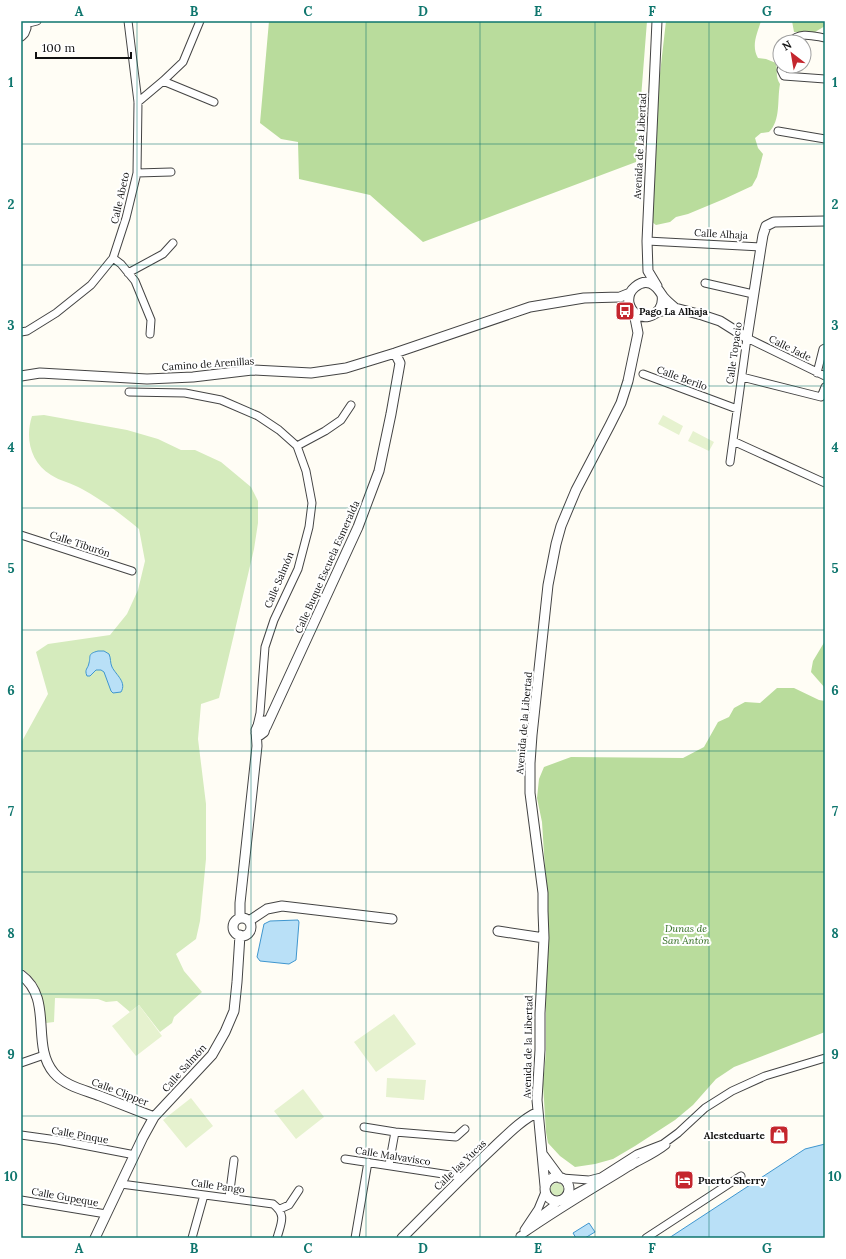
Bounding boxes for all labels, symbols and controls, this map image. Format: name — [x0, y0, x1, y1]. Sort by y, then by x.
text: A — [75, 3, 84, 20]
text: B — [190, 3, 199, 20]
text: C — [304, 3, 313, 20]
text: D — [418, 3, 428, 20]
text: E — [534, 3, 542, 20]
text: F — [648, 3, 656, 20]
text: G — [762, 3, 772, 20]
scale bar — [36, 34, 131, 60]
north arrow — [772, 34, 812, 74]
text: N — [780, 37, 795, 54]
text: 100 m — [42, 40, 75, 55]
text: 1 — [8, 74, 14, 91]
text: 1 — [832, 74, 838, 91]
street label: Avenida de La Libertad — [631, 93, 649, 200]
street label: Calle Abeto — [108, 171, 132, 225]
text: 2 — [8, 196, 15, 213]
text: 2 — [832, 196, 839, 213]
street label: Calle Alhaja — [694, 226, 748, 242]
bus stop icon: Pago La Alhaja — [614, 300, 636, 322]
place label: Pago La Alhaja — [639, 305, 708, 318]
text: 3 — [7, 317, 15, 334]
text: 3 — [831, 317, 839, 334]
street label: Calle Topacio — [723, 321, 745, 385]
street label: Calle Jade — [767, 332, 814, 364]
street label: Camino de Arenillas — [161, 354, 255, 374]
street label: Calle Berilo — [655, 363, 709, 393]
text: 4 — [7, 439, 15, 456]
text: 4 — [831, 439, 839, 456]
street label: Calle Buque Escuela Esmeralda — [292, 499, 362, 635]
street label: Calle Tiburón — [48, 528, 112, 560]
street label: Calle Salmón — [261, 550, 297, 610]
text: 5 — [7, 560, 15, 577]
text: 5 — [831, 560, 839, 577]
street label: Avenida de la Libertad — [513, 671, 535, 776]
text: 6 — [7, 682, 15, 699]
text: 6 — [831, 682, 839, 699]
text: 7 — [8, 803, 14, 820]
text: 7 — [832, 803, 838, 820]
park label: Dunas de San Antón — [662, 922, 710, 947]
text: 8 — [7, 925, 15, 942]
text: 8 — [831, 925, 839, 942]
street label: Avenida de la Libertad — [521, 995, 535, 1100]
street label: Calle Salmón — [159, 1041, 209, 1095]
text: 9 — [7, 1046, 15, 1063]
text: 9 — [831, 1046, 839, 1063]
street label: Calle Clipper — [90, 1075, 151, 1109]
street label: Calle Pinque — [50, 1124, 110, 1147]
shop icon: Alesteduarte — [768, 1124, 790, 1146]
place label: Alesteduarte — [704, 1129, 766, 1142]
street label: Calle las Yucas — [431, 1137, 489, 1193]
street label: Calle Malvavisco — [354, 1144, 432, 1168]
text: 10 — [4, 1168, 18, 1185]
text: 10 — [828, 1168, 842, 1185]
hotel icon: Puerto Sherry — [673, 1169, 695, 1191]
place label: Puerto Sherry — [698, 1174, 766, 1187]
street label: Calle Pango — [190, 1176, 246, 1196]
street label: Calle Gupeque — [31, 1185, 100, 1209]
text: A — [75, 1240, 84, 1257]
text: B — [190, 1240, 199, 1257]
text: C — [304, 1240, 313, 1257]
text: D — [418, 1240, 428, 1257]
text: E — [534, 1240, 542, 1257]
text: F — [648, 1240, 656, 1257]
text: G — [762, 1240, 772, 1257]

